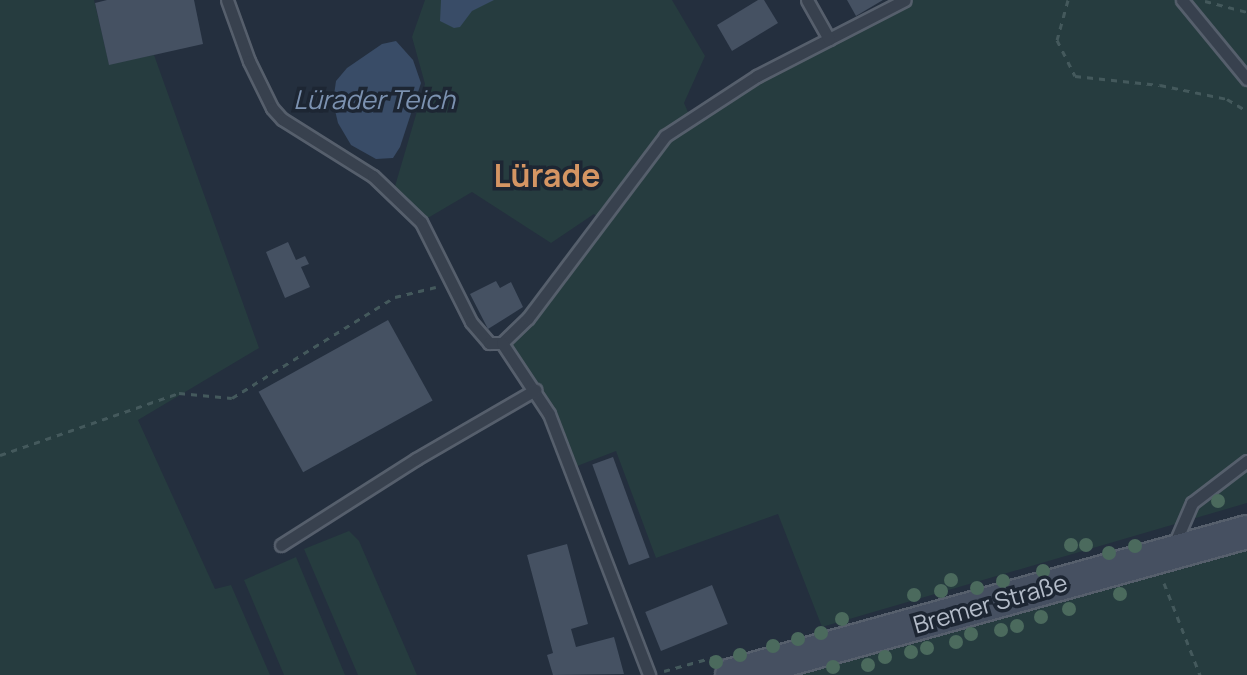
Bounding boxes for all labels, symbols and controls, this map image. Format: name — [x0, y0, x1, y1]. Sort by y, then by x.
water label: Lürader Teich — [293, 84, 455, 116]
district label: Lürade — [494, 156, 600, 194]
street label: Bremer Straße — [910, 567, 1070, 639]

